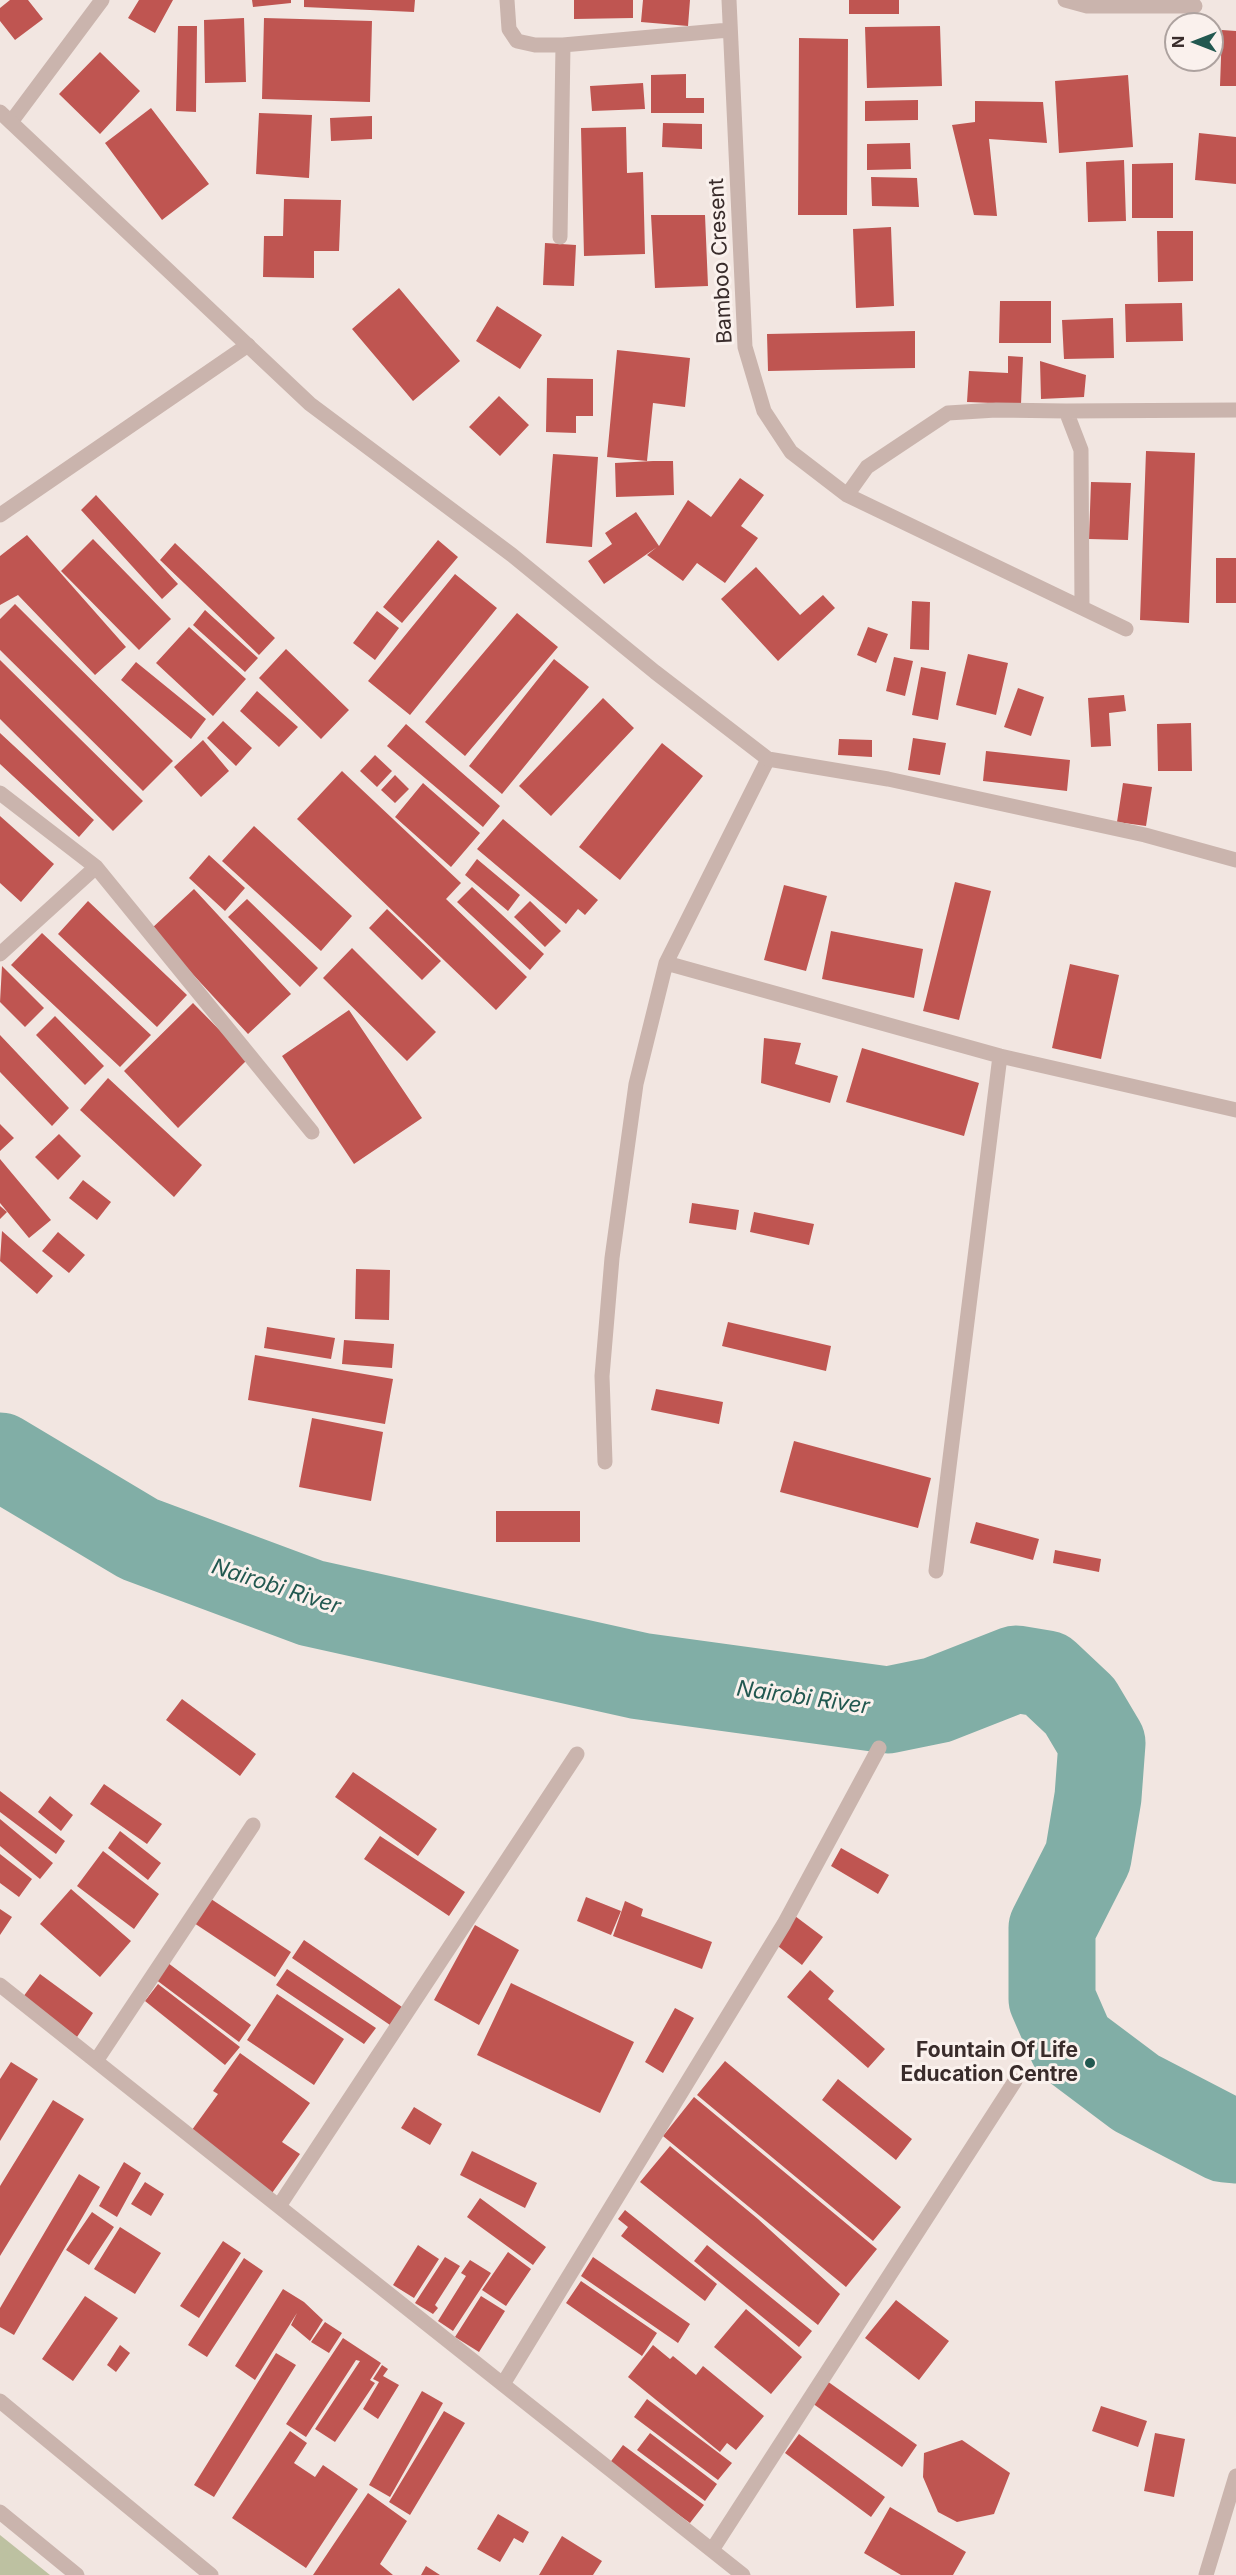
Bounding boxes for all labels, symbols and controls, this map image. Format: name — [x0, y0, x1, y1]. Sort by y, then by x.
north arrow — [1164, 12, 1224, 72]
text: N — [1168, 36, 1188, 48]
street label: Bamboo Cresent — [704, 178, 738, 344]
water label: Nairobi River — [208, 1554, 344, 1620]
water label: Nairobi River — [735, 1676, 871, 1720]
place label: Fountain Of Life Education Centre — [901, 2038, 1078, 2088]
marker: Fountain Of Life Education Centre — [1083, 2056, 1097, 2070]

